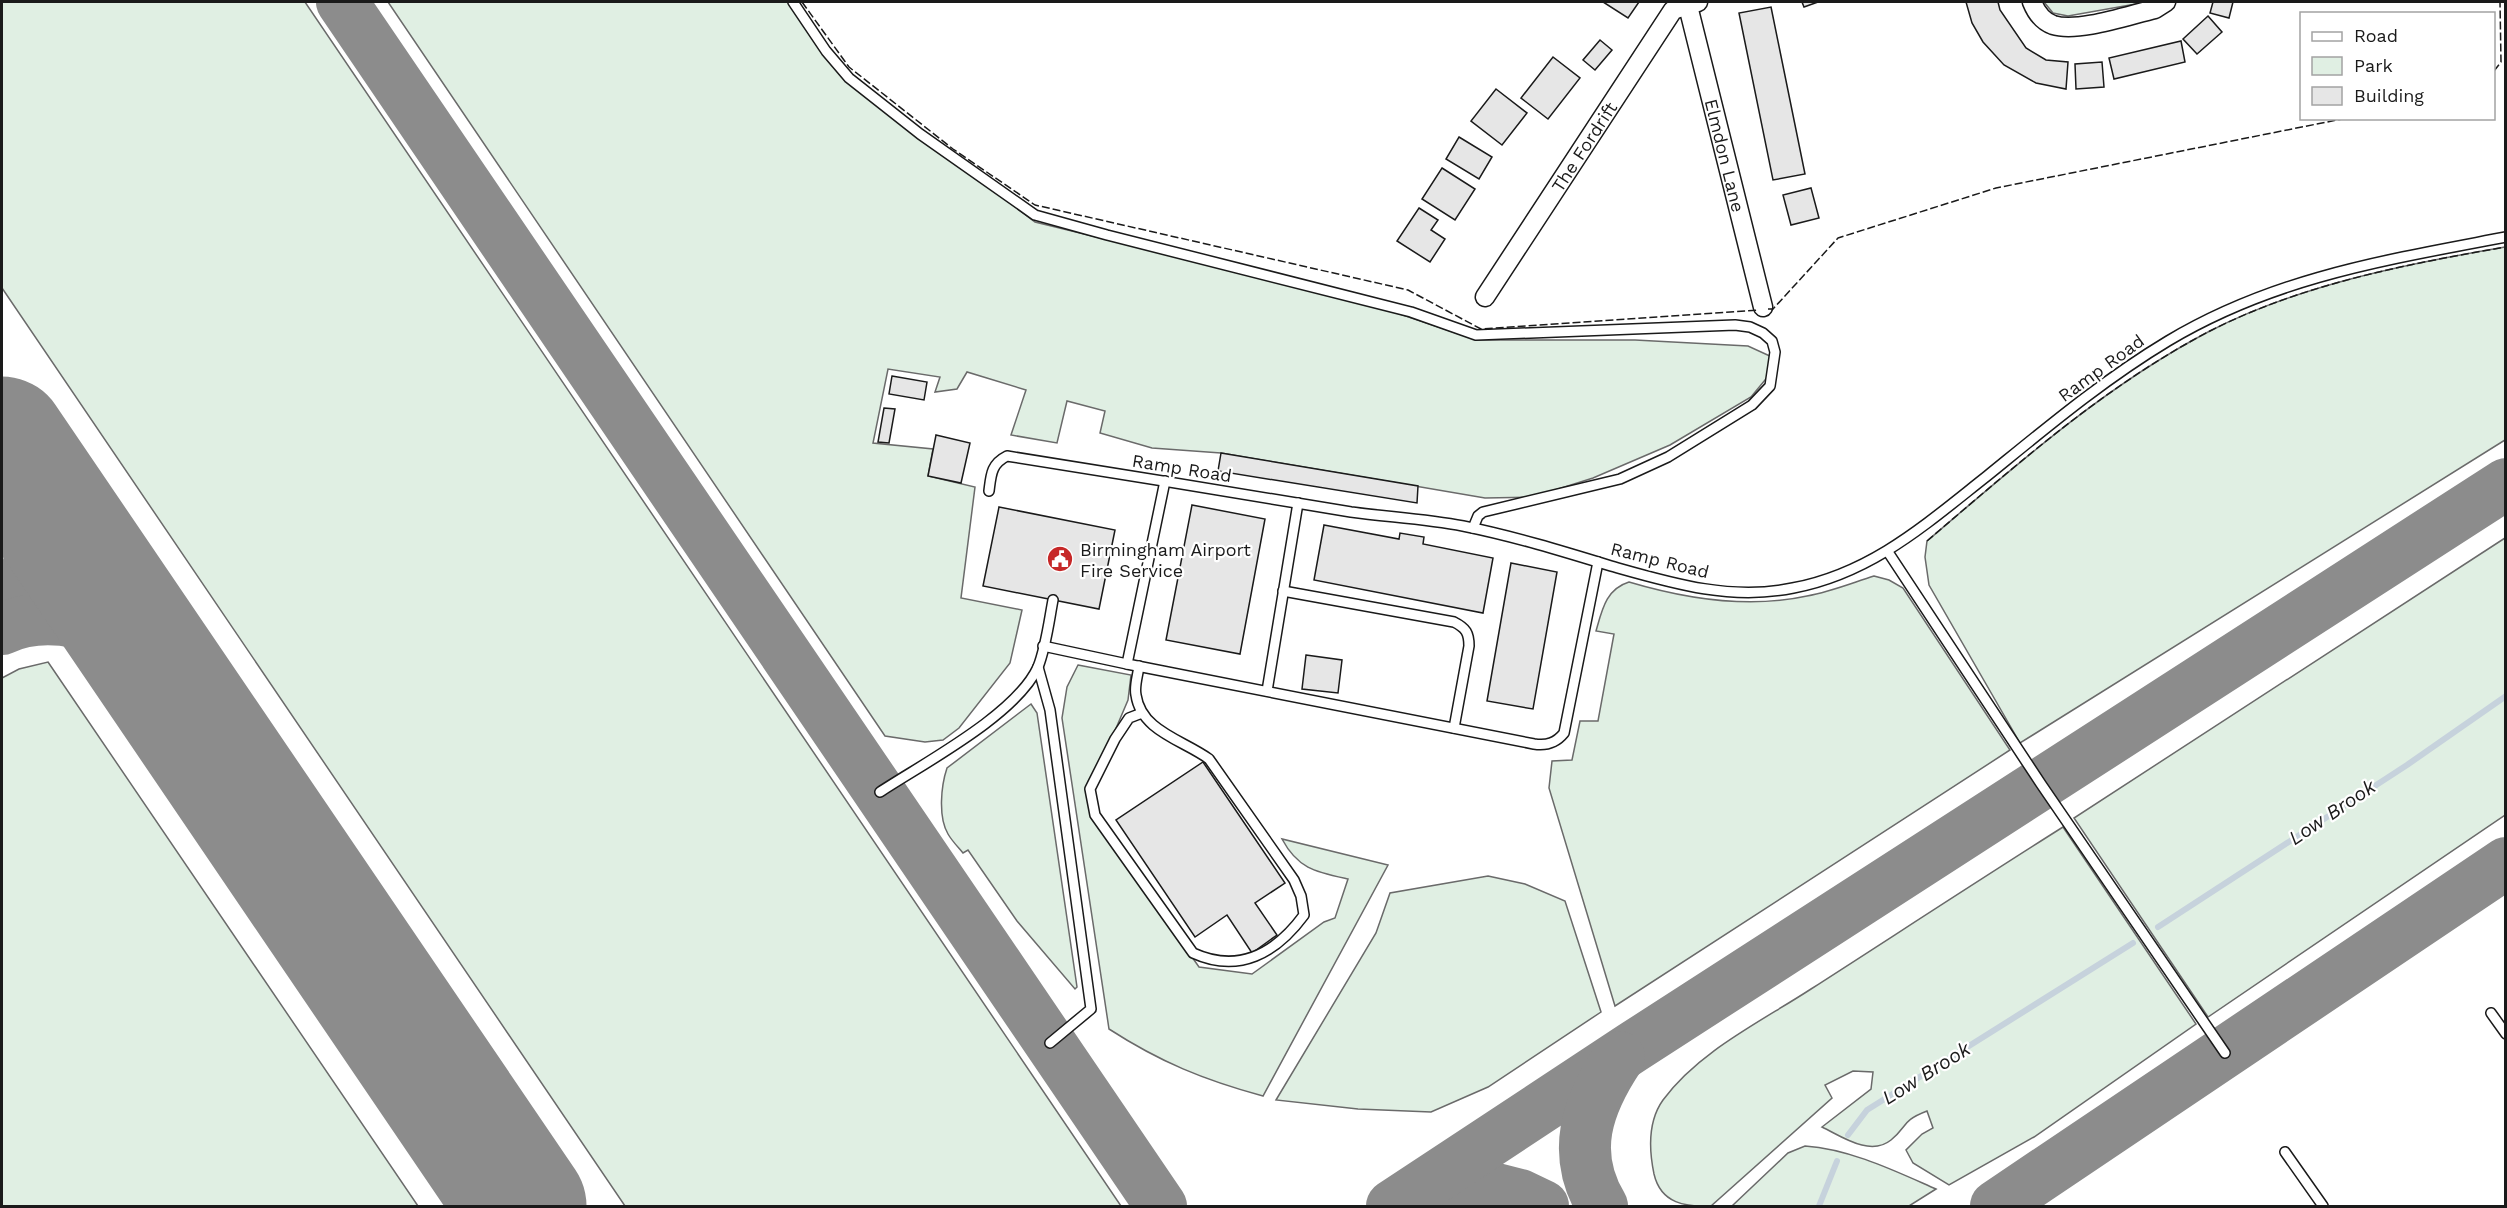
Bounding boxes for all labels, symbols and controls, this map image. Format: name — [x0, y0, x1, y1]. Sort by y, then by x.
legend — [2300, 12, 2495, 120]
text: Road — [2354, 25, 2398, 46]
text: Park — [2354, 55, 2393, 76]
text: Building — [2354, 85, 2424, 106]
street label: Elmdon Lane — [1701, 96, 1749, 214]
street label: The Fordrift — [1547, 97, 1621, 195]
street label: Ramp Road — [2054, 330, 2148, 406]
street label: Ramp Road — [1131, 450, 1233, 486]
street label: Ramp Road — [1609, 538, 1711, 582]
place label: Birmingham Airport Fire Service — [1080, 539, 1251, 581]
public building icon: Birmingham Airport Fire Service — [1045, 544, 1075, 574]
water label: Low Brook — [2284, 774, 2381, 850]
water label: Low Brook — [1877, 1036, 1976, 1110]

